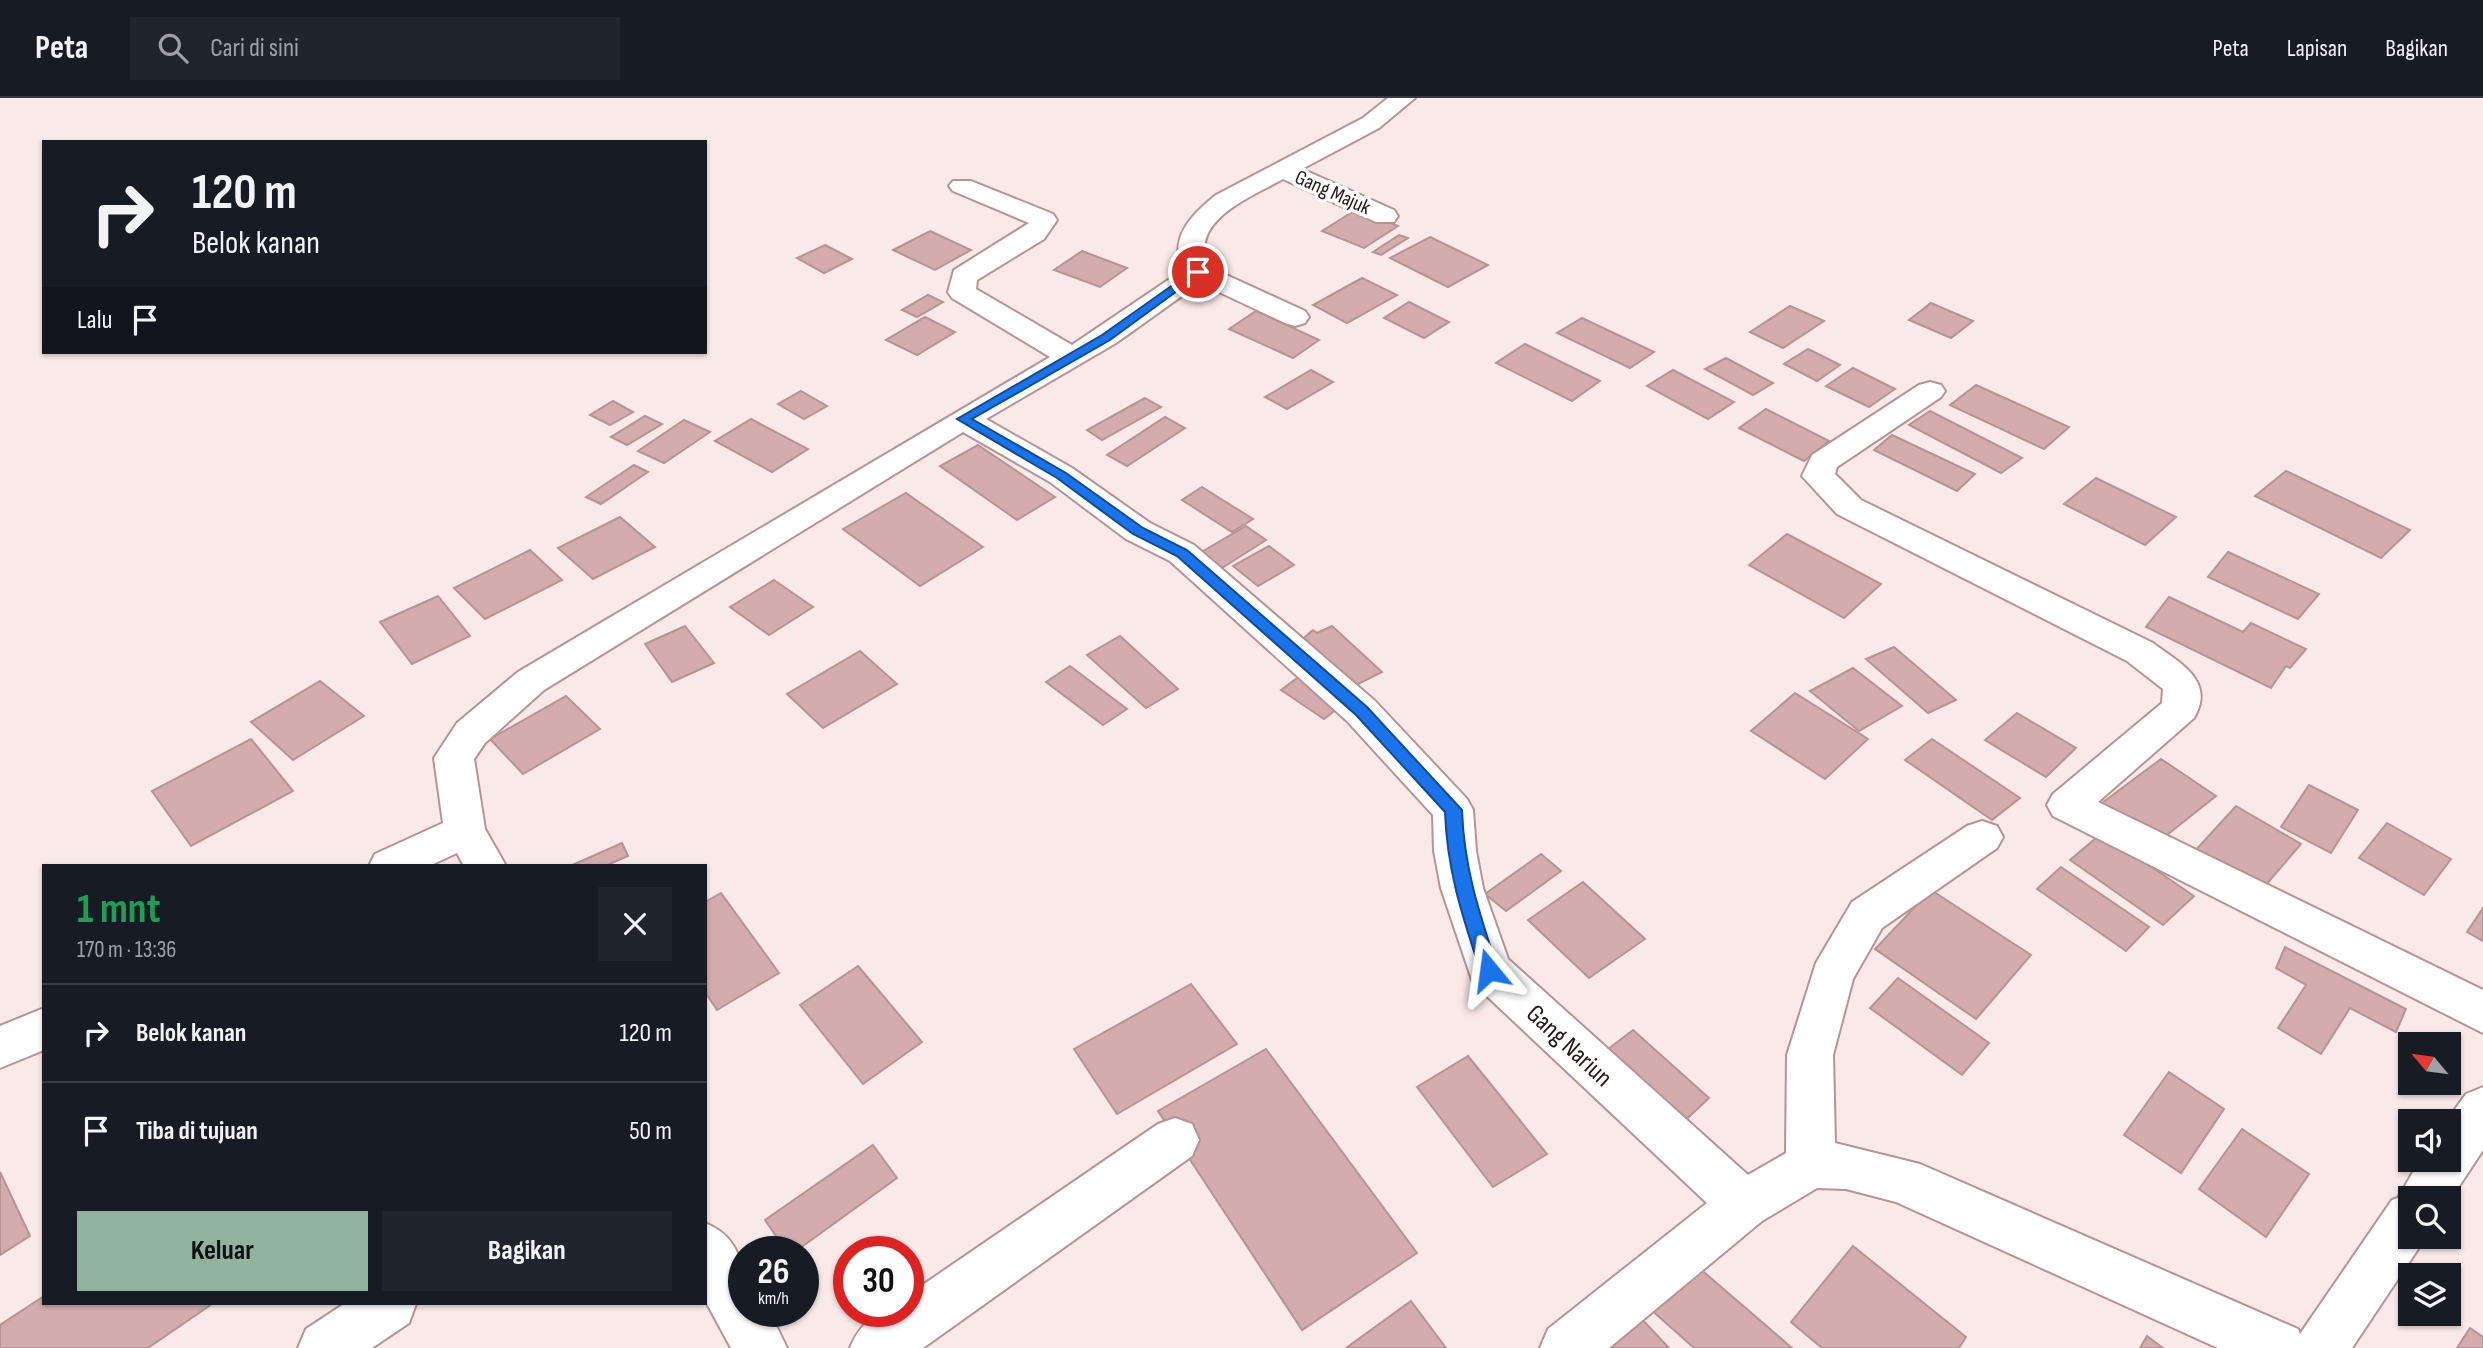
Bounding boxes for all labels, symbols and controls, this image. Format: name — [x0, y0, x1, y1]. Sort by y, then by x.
search box — [130, 17, 620, 80]
text: Peta — [35, 28, 88, 68]
icon: search — [154, 29, 192, 67]
text: Cari di sini — [210, 33, 299, 64]
text: Peta — [2213, 34, 2249, 63]
text: Lapisan — [2287, 34, 2347, 63]
text: Bagikan — [2385, 34, 2448, 63]
text: 120 m — [192, 164, 297, 223]
street label: Gang Majuk — [1291, 165, 1375, 220]
icon: right — [77, 168, 168, 259]
text: Belok kanan — [192, 224, 320, 263]
pin — [1168, 242, 1228, 302]
icon: arrive — [1179, 253, 1217, 291]
icon: arrive — [126, 301, 164, 339]
text: Lalu — [77, 305, 112, 336]
text: 1 mnt — [77, 884, 161, 935]
button: close — [598, 887, 672, 961]
position arrow — [1452, 933, 1526, 1007]
text: 170 m · 13:36 — [77, 936, 176, 964]
street label: Gang Nariun — [1520, 999, 1618, 1094]
icon: right — [77, 1014, 115, 1052]
text: Belok kanan — [136, 1018, 246, 1049]
text: 120 m — [619, 1018, 672, 1049]
north arrow — [2398, 1032, 2460, 1096]
map controls — [2398, 1032, 2461, 1326]
button: sound — [2398, 1109, 2461, 1172]
icon: arrive — [77, 1112, 115, 1150]
text: Tiba di tujuan — [136, 1116, 258, 1147]
text: 50 m — [629, 1116, 672, 1147]
button: search — [2398, 1186, 2461, 1249]
button: Keluar — [77, 1211, 368, 1291]
button: Bagikan — [382, 1211, 672, 1291]
speed limit sign: 30 — [833, 1236, 924, 1327]
text: 26 — [758, 1251, 789, 1294]
button: layers — [2398, 1263, 2461, 1326]
text: km/h — [758, 1288, 789, 1309]

